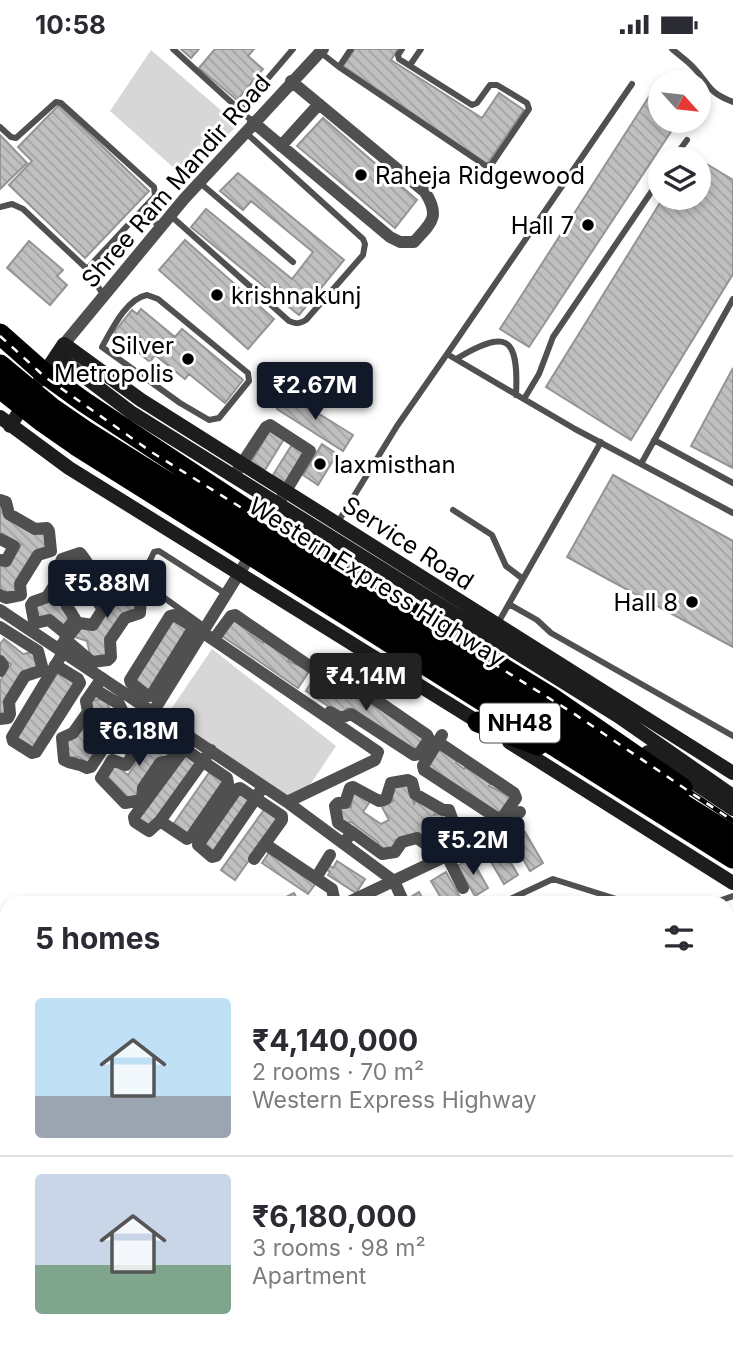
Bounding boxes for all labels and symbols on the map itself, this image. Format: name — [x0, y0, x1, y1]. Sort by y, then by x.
street label: Shree Ram Mandir Road — [75, 68, 277, 294]
north arrow — [648, 70, 710, 133]
place label: Raheja Ridgewood — [375, 161, 585, 190]
marker: Raheja Ridgewood — [353, 167, 369, 183]
place label: Hall 7 — [511, 211, 574, 240]
marker: Hall 7 — [580, 217, 596, 233]
place label: krishnakunj — [231, 281, 361, 310]
marker: krishnakunj — [209, 287, 225, 303]
place label: Silver Metropolis — [54, 331, 174, 388]
marker: Silver Metropolis — [180, 351, 196, 367]
pin: ₹2.67M — [258, 363, 372, 422]
place label: laxmisthan — [334, 450, 456, 479]
marker: laxmisthan — [312, 456, 328, 472]
street label: Service Road — [337, 490, 479, 596]
street label: Western Express Highway — [243, 491, 511, 673]
pin: ₹5.88M — [50, 561, 164, 620]
place label: Hall 8 — [613, 588, 678, 617]
marker: Hall 8 — [684, 594, 700, 610]
pin: ₹4.14M — [309, 653, 423, 713]
road number: NH48 — [480, 703, 560, 743]
pin: ₹6.18M — [82, 709, 196, 768]
pin: ₹5.2M — [424, 817, 522, 877]

